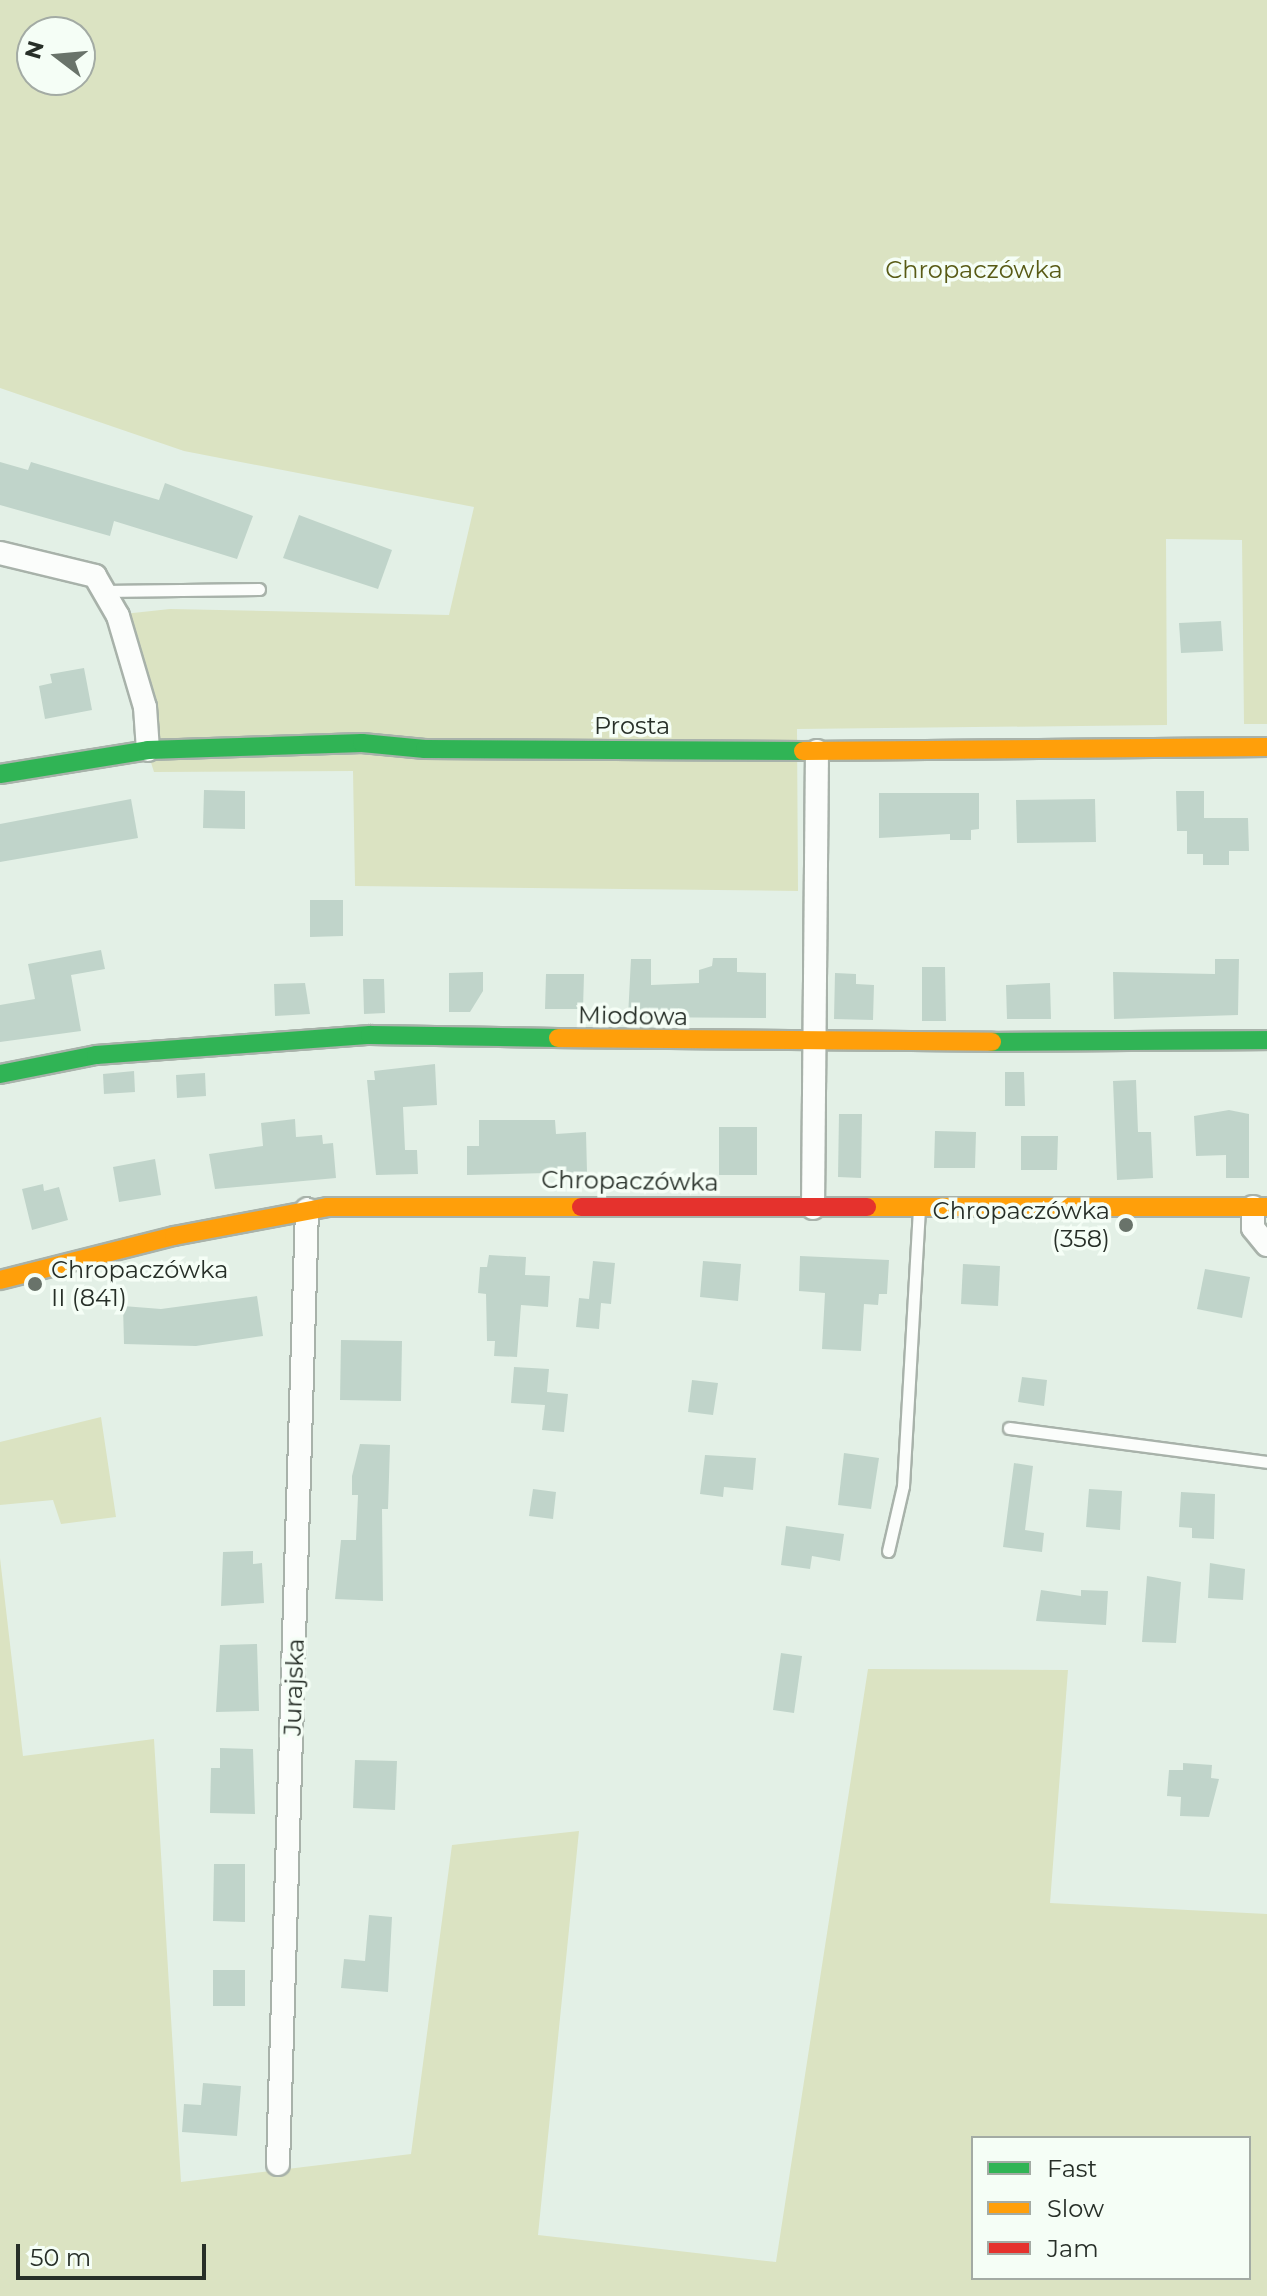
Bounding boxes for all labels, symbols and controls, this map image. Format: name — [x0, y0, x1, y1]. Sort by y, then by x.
north arrow — [16, 16, 96, 96]
text: N — [19, 38, 50, 62]
park label: Chropaczówka — [885, 256, 1063, 284]
street label: Prosta — [594, 712, 670, 740]
street label: Miodowa — [578, 1001, 688, 1031]
street label: Chropaczówka — [541, 1165, 719, 1197]
place label: Chropaczówka (358) — [933, 1197, 1110, 1253]
marker: Chropaczówka (358) — [1117, 1216, 1135, 1234]
place label: Chropaczówka II (841) — [51, 1256, 228, 1312]
marker: Chropaczówka II (841) — [26, 1275, 44, 1293]
street label: Jurajska — [278, 1638, 310, 1736]
legend — [971, 2136, 1251, 2280]
text: Fast — [1047, 2154, 1097, 2183]
text: Slow — [1047, 2194, 1104, 2223]
scale bar — [20, 2228, 210, 2278]
text: Jam — [1047, 2234, 1099, 2263]
text: 50 m — [30, 2243, 91, 2272]

